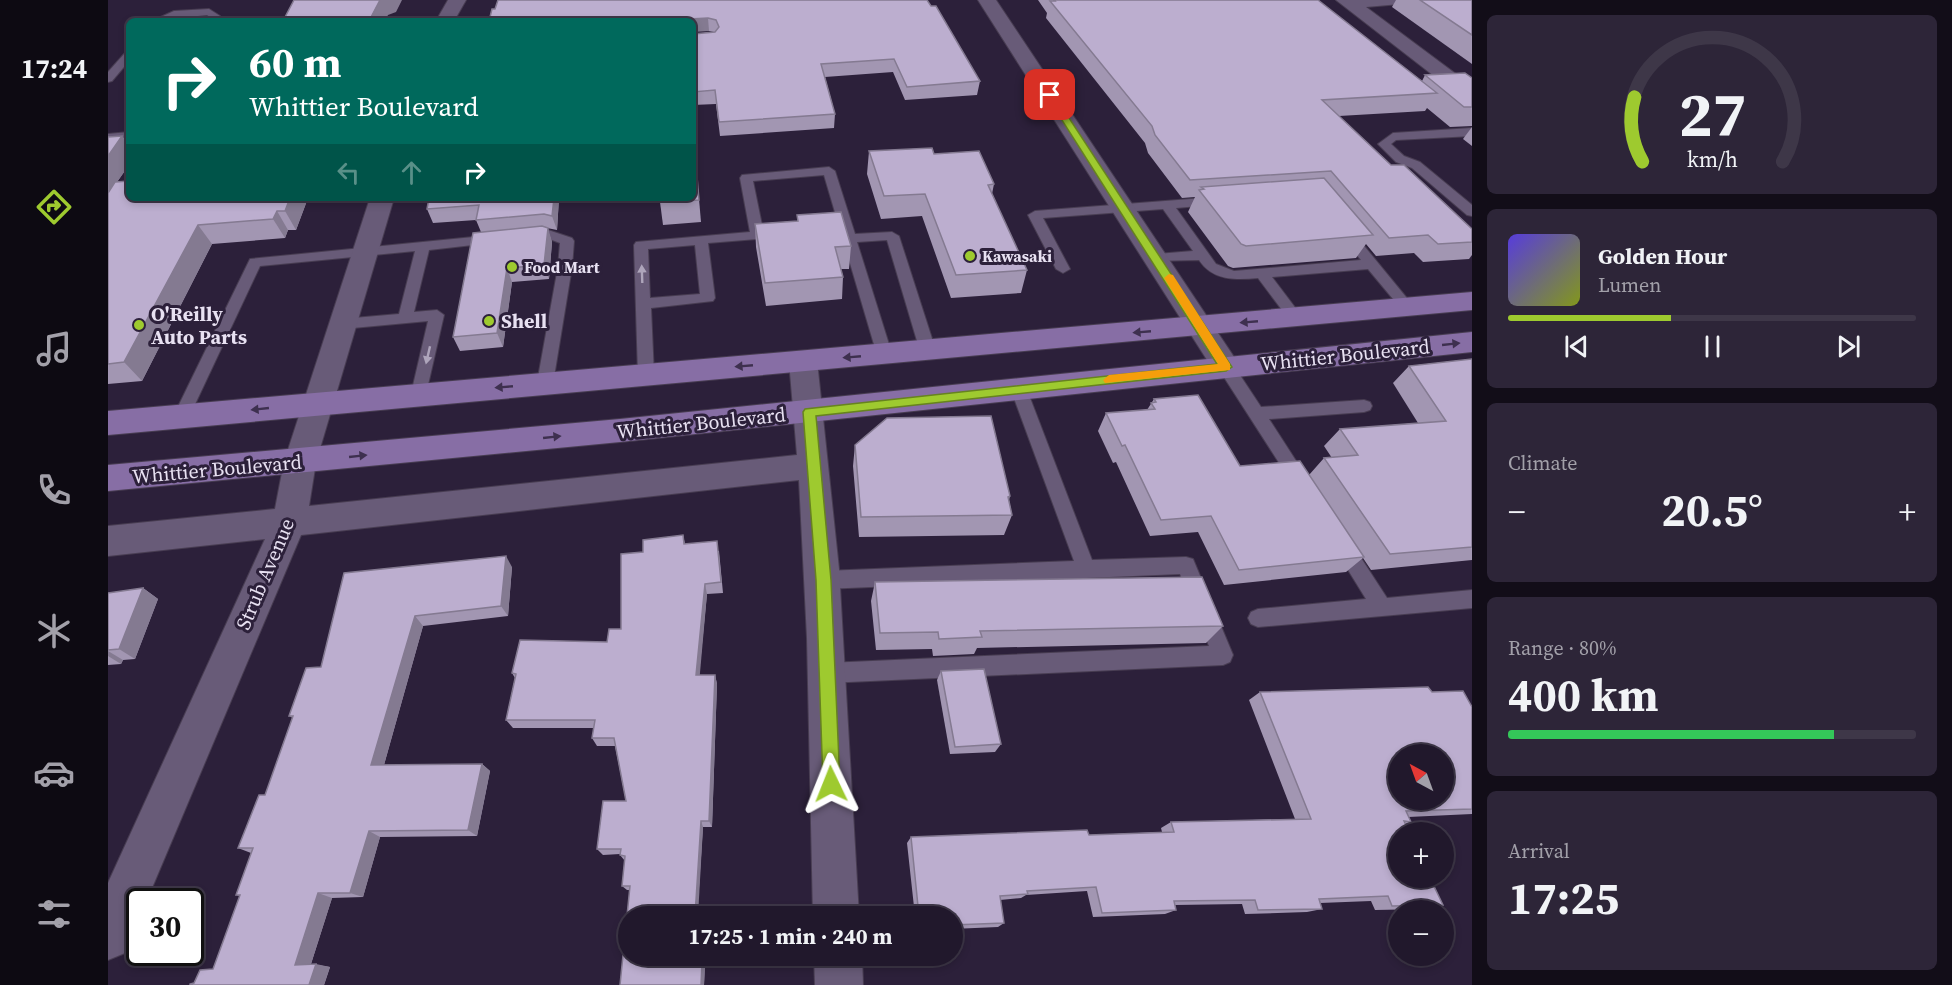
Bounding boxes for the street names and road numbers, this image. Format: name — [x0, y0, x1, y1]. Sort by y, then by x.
street label: Whittier Boulevard — [1259, 332, 1432, 378]
street label: Whittier Boulevard — [615, 400, 788, 446]
street label: Whittier Boulevard — [131, 448, 304, 490]
street label: Strub Avenue — [229, 514, 301, 634]

